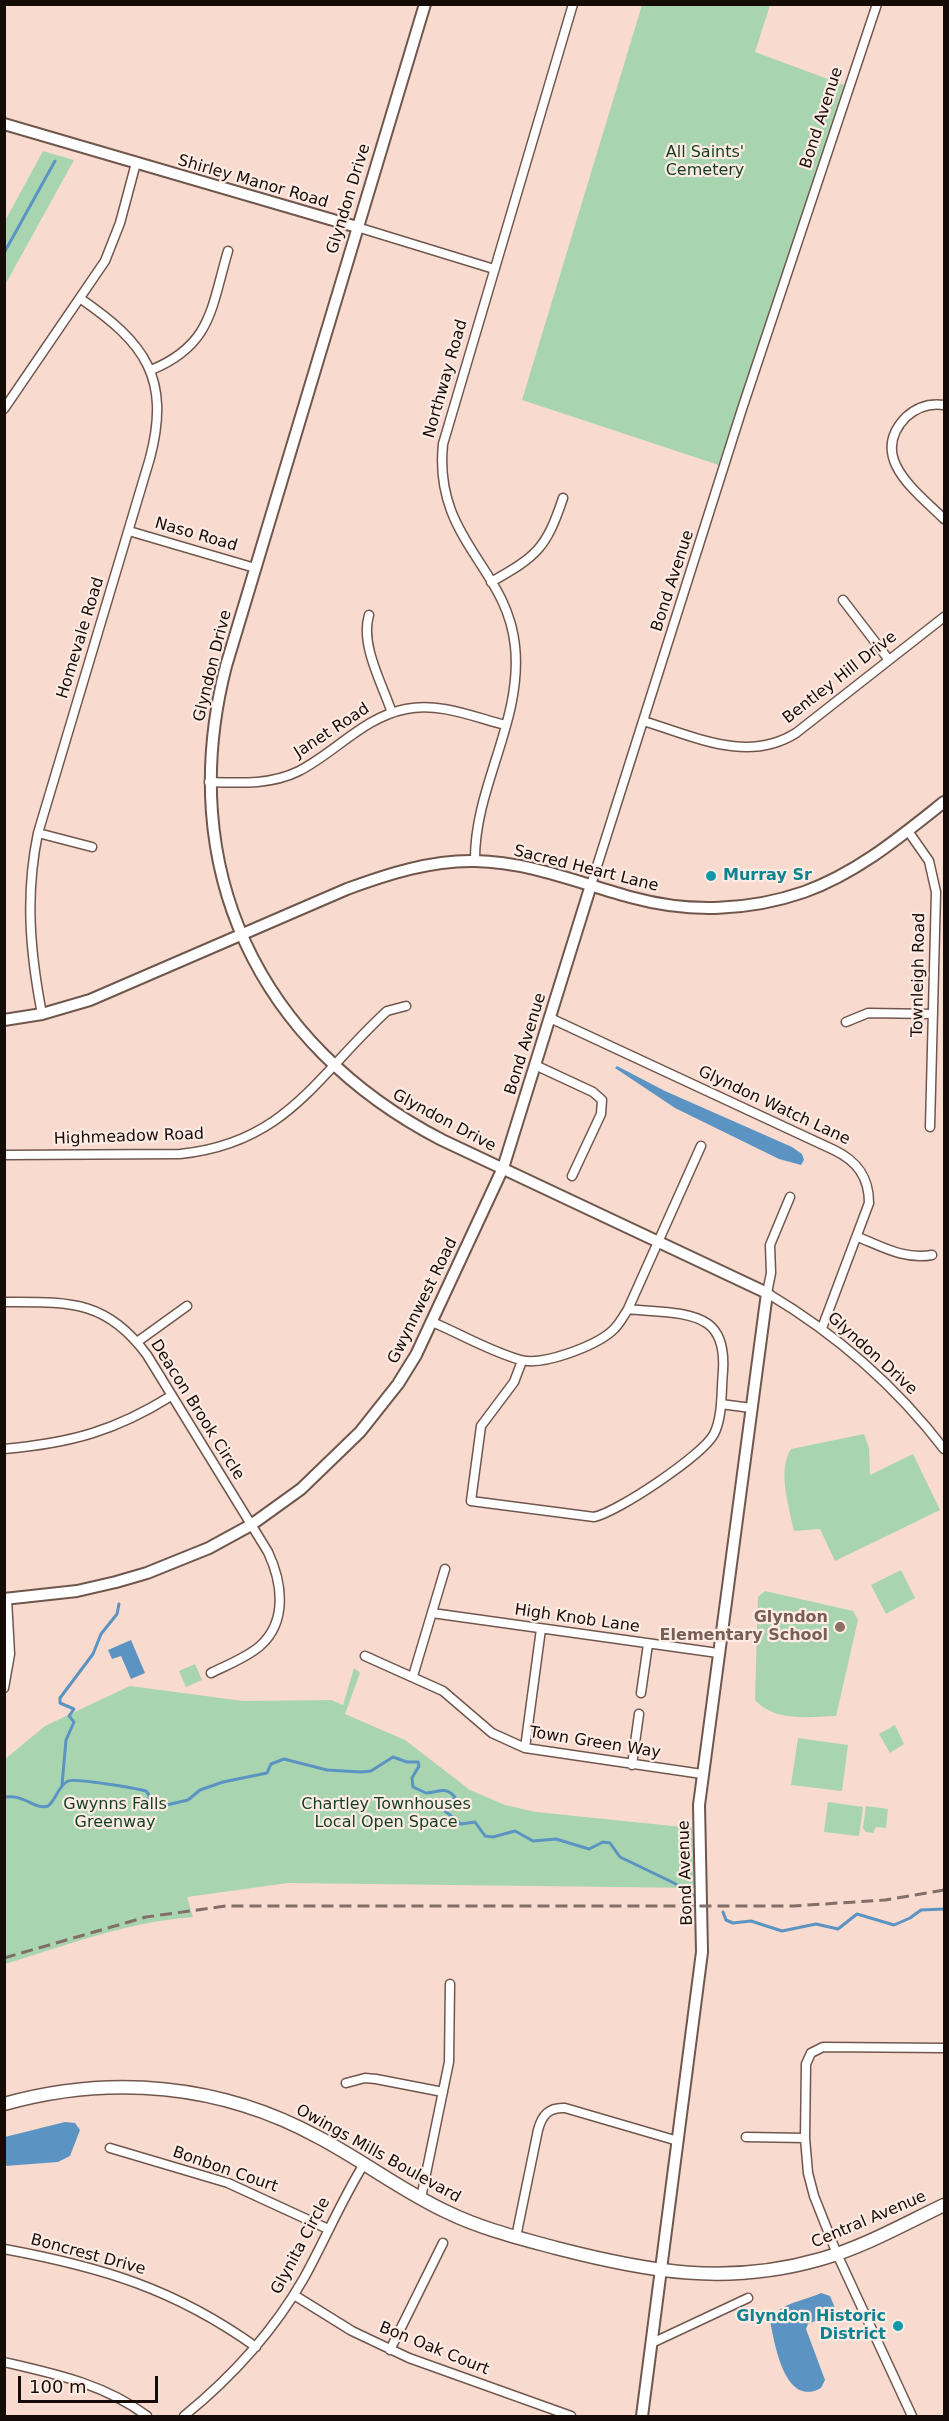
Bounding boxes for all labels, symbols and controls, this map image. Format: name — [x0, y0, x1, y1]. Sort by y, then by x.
street label: Bond Avenue — [797, 65, 847, 171]
street label: Glyndon Drive — [323, 142, 375, 256]
park label: All Saints' Cemetery — [666, 143, 744, 181]
street label: Shirley Manor Road — [176, 151, 330, 213]
street label: Northway Road — [420, 318, 472, 440]
street label: Naso Road — [152, 514, 240, 556]
street label: Bond Avenue — [648, 528, 698, 634]
street label: Homevale Road — [53, 575, 109, 701]
street label: Glyndon Drive — [190, 608, 236, 724]
street label: Bentley Hill Drive — [779, 628, 901, 728]
street label: Janet Road — [291, 700, 373, 762]
street label: Sacred Heart Lane — [512, 842, 660, 896]
place label: Murray Sr — [723, 866, 812, 886]
marker: Murray Sr — [704, 869, 718, 883]
street label: Townleigh Road — [908, 913, 930, 1037]
street label: Bond Avenue — [501, 991, 551, 1097]
street label: Glyndon Watch Lane — [695, 1062, 853, 1150]
street label: Glyndon Drive — [389, 1086, 499, 1156]
street label: Highmeadow Road — [54, 1125, 204, 1149]
street label: Gwynnwest Road — [384, 1235, 462, 1367]
street label: Glyndon Drive — [823, 1309, 921, 1399]
street label: Deacon Brook Circle — [146, 1336, 248, 1484]
street label: High Knob Lane — [513, 1601, 641, 1637]
place label: Glyndon Elementary School — [660, 1608, 828, 1646]
marker: Glyndon Elementary School — [833, 1620, 847, 1634]
street label: Town Green Way — [528, 1723, 662, 1763]
park label: Gwynns Falls Greenway — [63, 1795, 167, 1833]
park label: Chartley Townhouses Local Open Space — [301, 1795, 471, 1833]
street label: Bond Avenue — [675, 1820, 697, 1926]
street label: Owings Mills Boulevard — [292, 2101, 464, 2207]
street label: Bonbon Court — [170, 2143, 280, 2197]
street label: Central Avenue — [809, 2187, 929, 2253]
street label: Glynita Circle — [267, 2194, 335, 2298]
street label: Boncrest Drive — [28, 2230, 148, 2280]
place label: Glyndon Historic District — [736, 2307, 886, 2345]
street label: Bon Oak Court — [376, 2318, 492, 2380]
marker: Glyndon Historic District — [891, 2319, 905, 2333]
scale bar — [21, 2364, 160, 2402]
text: 100 m — [29, 2376, 87, 2397]

